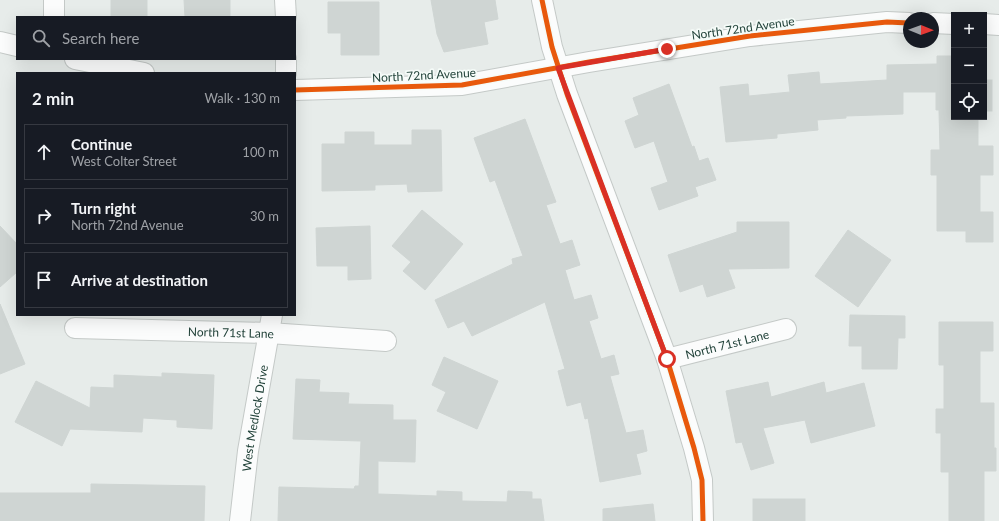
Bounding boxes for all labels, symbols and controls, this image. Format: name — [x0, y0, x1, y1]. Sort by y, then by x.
north arrow — [903, 12, 939, 48]
map controls — [951, 12, 987, 120]
button: + — [951, 12, 987, 48]
street label: North 72nd Avenue — [690, 13, 796, 43]
search box — [16, 16, 296, 60]
icon: search — [30, 27, 52, 49]
text: Search here — [62, 29, 139, 47]
route end — [658, 40, 676, 58]
button: − — [951, 48, 987, 84]
street label: North 72nd Avenue — [372, 65, 476, 85]
button: locate — [951, 84, 987, 120]
text: 2 min — [32, 88, 74, 109]
text: Walk · 130 m — [204, 90, 280, 106]
text: Continue — [71, 135, 132, 153]
icon: ahead — [33, 141, 55, 163]
text: 100 m — [242, 144, 279, 160]
text: West Colter Street — [71, 153, 177, 169]
text: Turn right — [71, 199, 136, 217]
icon: right — [33, 205, 55, 227]
text: 30 m — [250, 208, 279, 224]
text: North 72nd Avenue — [71, 217, 184, 233]
icon: arrive — [33, 269, 55, 291]
text: Arrive at destination — [71, 271, 208, 289]
street label: North 71st Lane — [188, 323, 274, 341]
street label: North 71st Lane — [684, 326, 771, 362]
route start — [658, 350, 676, 368]
street label: West Medlock Drive — [238, 363, 271, 472]

